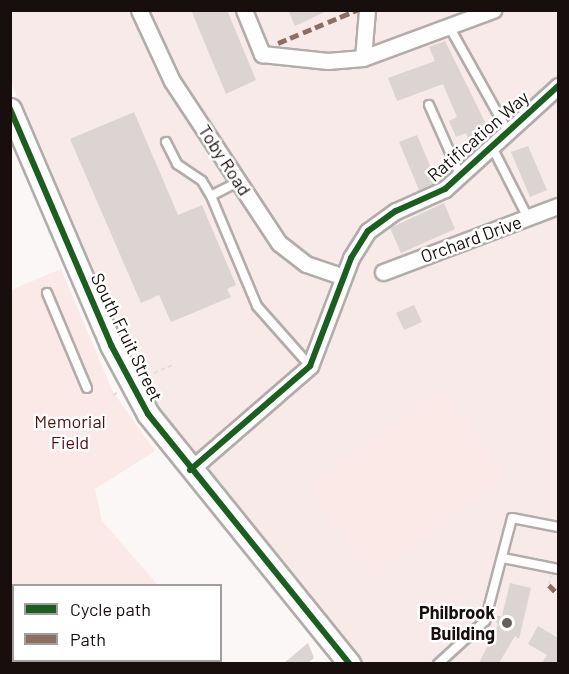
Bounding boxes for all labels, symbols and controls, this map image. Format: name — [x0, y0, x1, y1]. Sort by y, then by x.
street label: Ratification Way — [423, 86, 533, 186]
street label: Toby Road — [194, 121, 256, 199]
street label: Orchard Drive — [418, 211, 524, 267]
street label: South Fruit Street — [87, 269, 167, 405]
park label: Memorial Field — [34, 411, 106, 454]
legend — [12, 584, 222, 662]
text: Cycle path — [70, 598, 151, 620]
place label: Philbrook Building — [419, 602, 495, 644]
marker: Philbrook Building — [500, 616, 514, 630]
text: Path — [70, 628, 106, 650]

